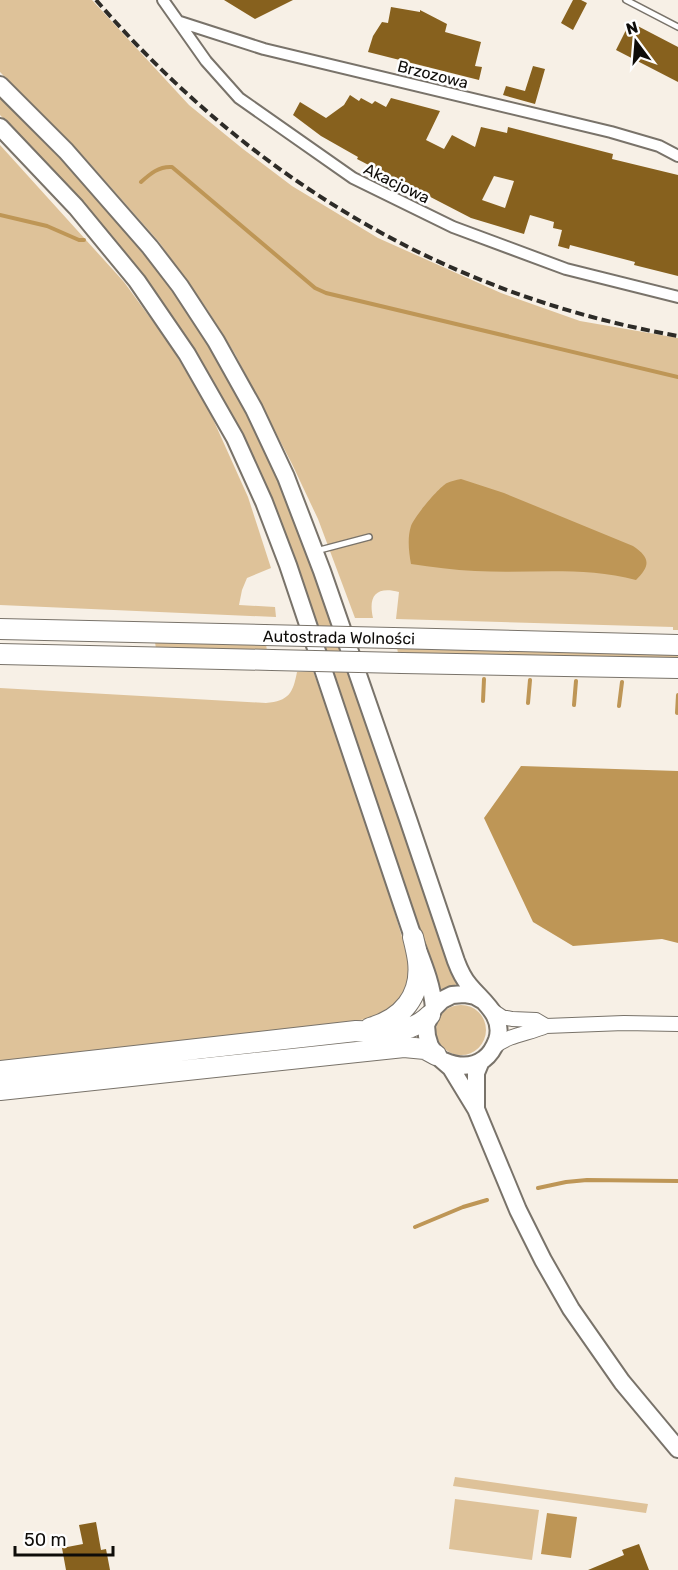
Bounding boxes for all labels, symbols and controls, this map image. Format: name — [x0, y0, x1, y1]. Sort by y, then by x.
north arrow — [606, 12, 666, 72]
text: N — [624, 17, 640, 39]
street label: Brzozowa — [395, 57, 470, 92]
street label: Akacjowa — [361, 159, 433, 208]
street label: Autostrada Wolności — [263, 627, 415, 648]
scale bar — [15, 1519, 112, 1557]
text: 50 m — [24, 1529, 67, 1551]

